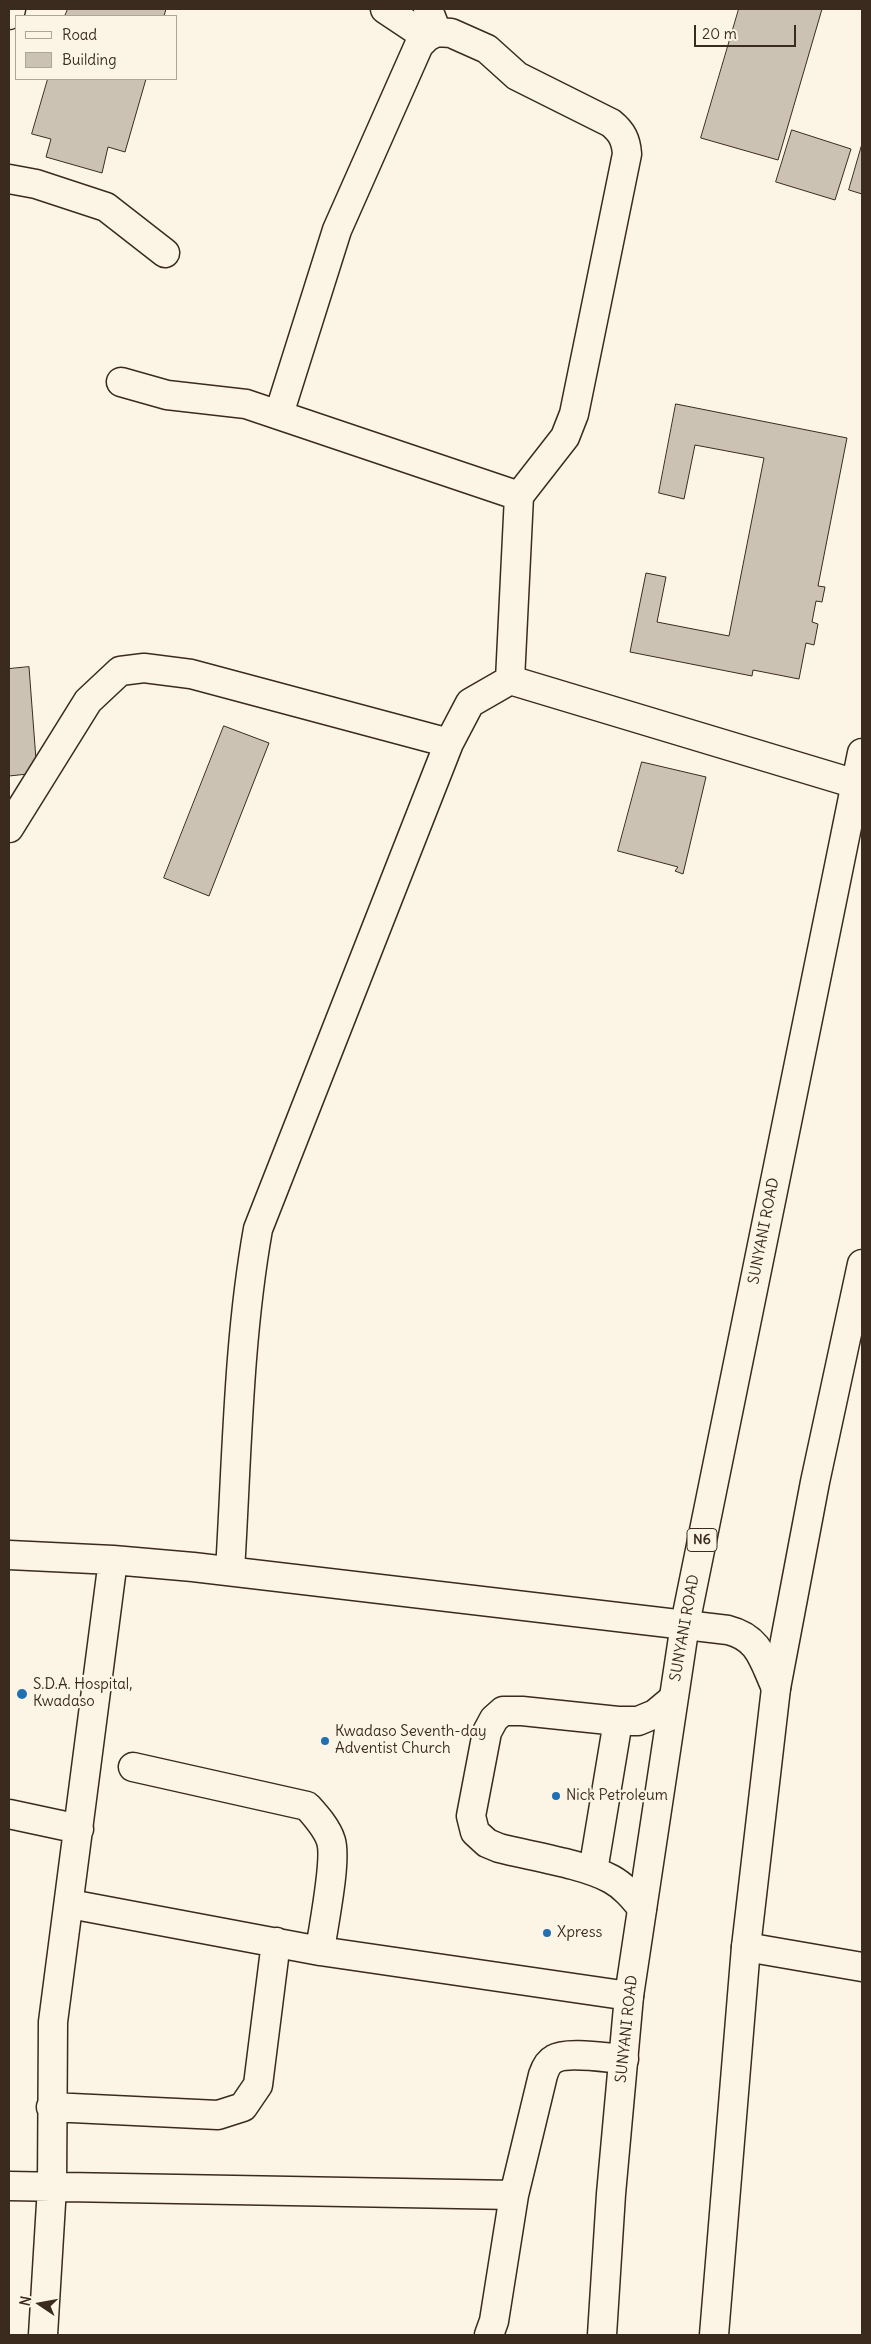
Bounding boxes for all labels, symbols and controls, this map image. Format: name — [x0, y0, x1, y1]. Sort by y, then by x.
legend — [15, 15, 178, 80]
scale bar — [696, 15, 798, 47]
text: 20 m — [702, 24, 737, 43]
text: Road — [62, 25, 97, 44]
text: Building — [62, 50, 117, 69]
street label: SUNYANI ROAD — [745, 1176, 783, 1286]
road number: N6 — [687, 1528, 717, 1552]
street label: SUNYANI ROAD — [667, 1573, 703, 1683]
place label: S.D.A. Hospital, Kwadaso — [33, 1676, 132, 1711]
marker: S.D.A. Hospital, Kwadaso — [15, 1687, 29, 1701]
place label: Kwadaso Seventh-day Adventist Church — [335, 1723, 486, 1758]
marker: Kwadaso Seventh-day Adventist Church — [319, 1735, 331, 1747]
place label: Nick Petroleum — [566, 1787, 668, 1805]
marker: Nick Petroleum — [550, 1790, 562, 1802]
place label: Xpress — [557, 1924, 602, 1942]
marker: Xpress — [541, 1927, 553, 1939]
street label: SUNYANI ROAD — [612, 1974, 642, 2084]
north arrow — [15, 2279, 65, 2329]
text: N — [16, 2294, 35, 2307]

